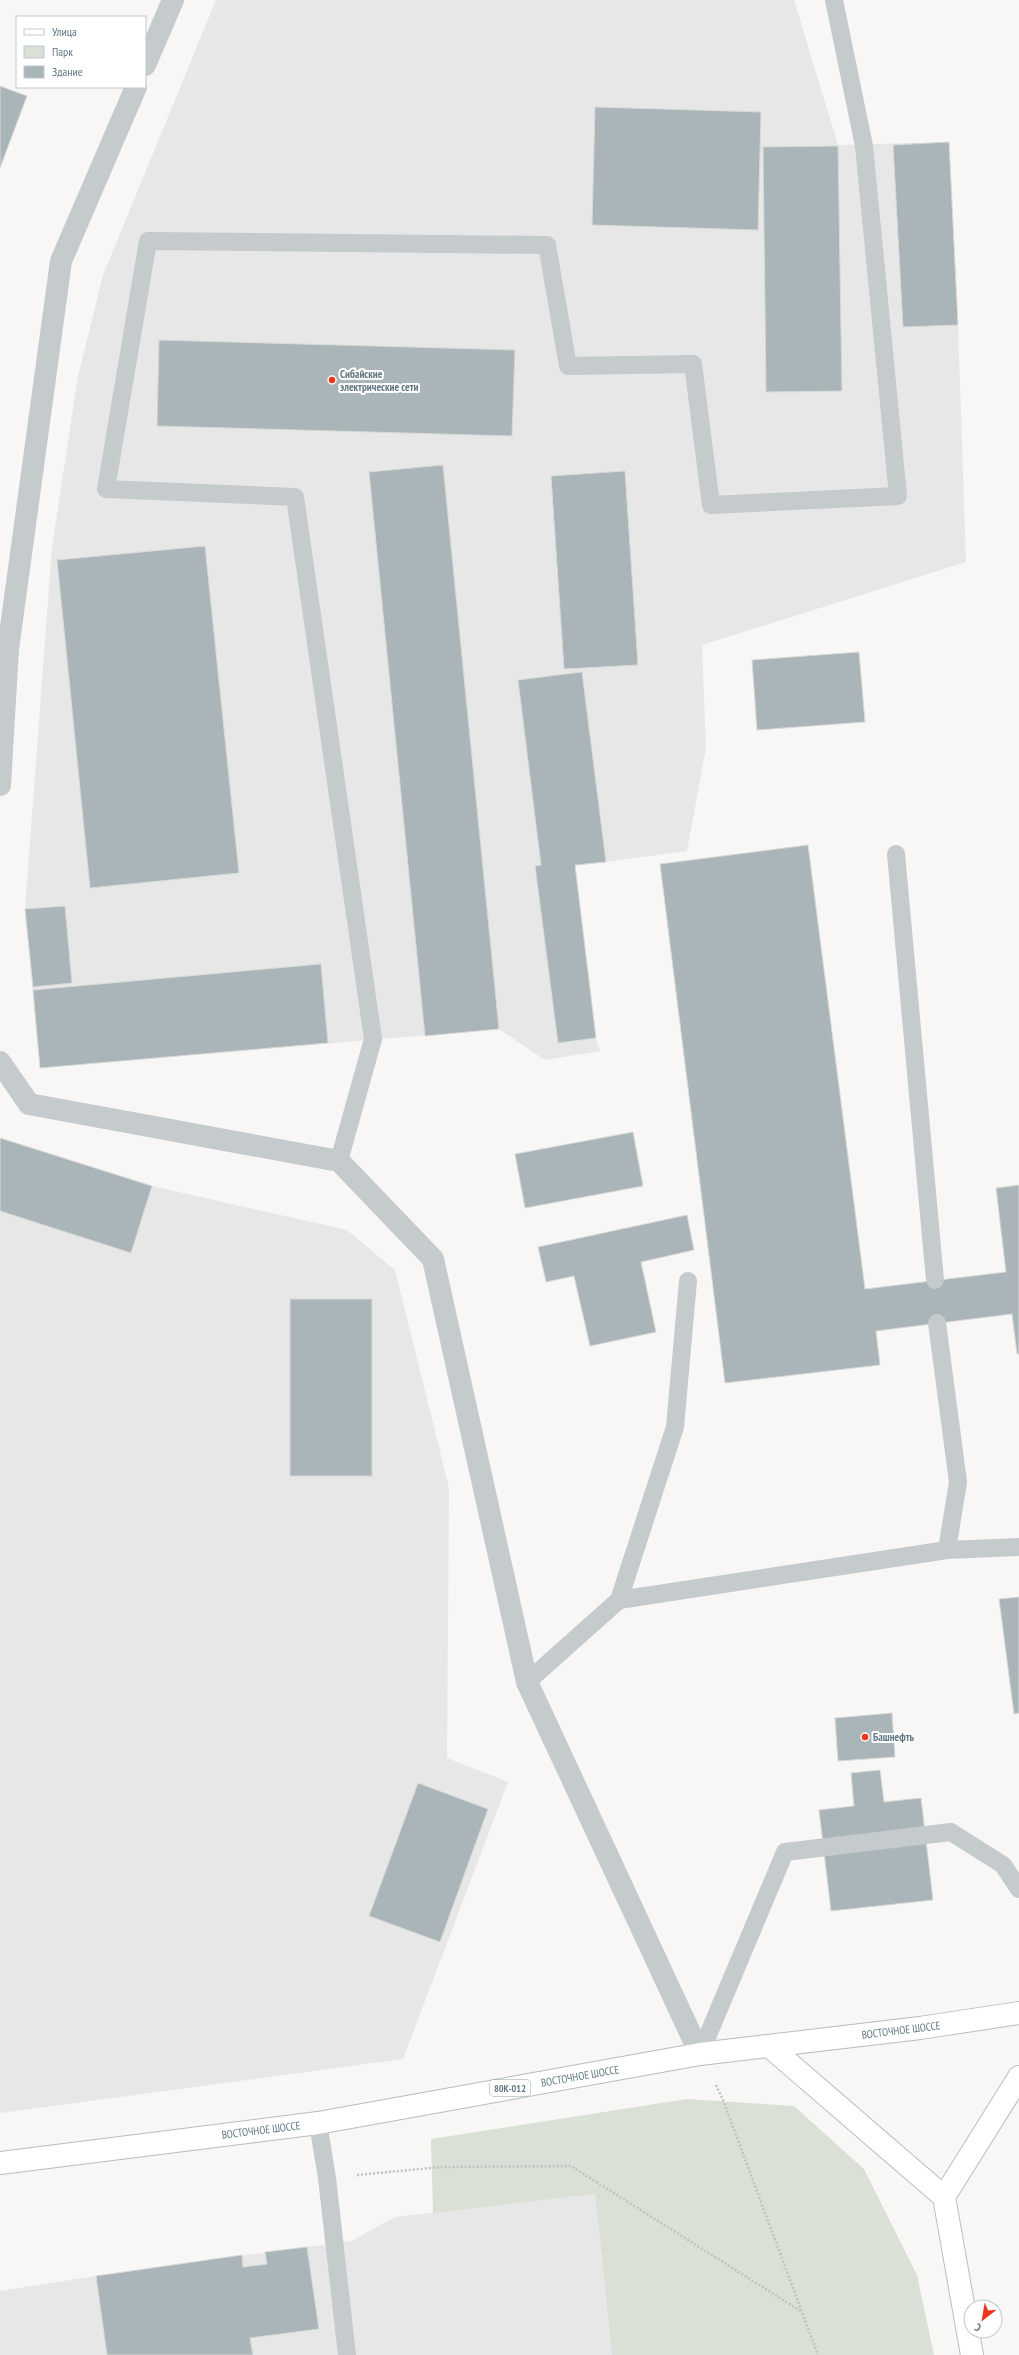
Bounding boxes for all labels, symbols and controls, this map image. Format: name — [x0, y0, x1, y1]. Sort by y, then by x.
legend — [16, 16, 146, 88]
text: Улица — [52, 24, 77, 39]
text: Парк — [52, 44, 73, 59]
text: Здание — [52, 64, 83, 79]
place label: Сибайские электрические сети — [340, 367, 419, 394]
marker: Сибайские электрические сети — [327, 375, 337, 385]
place label: Башнефть — [873, 1730, 914, 1744]
marker: Башнефть — [860, 1732, 870, 1742]
street label: ВОСТОЧНОЕ ШОССЕ — [861, 2018, 941, 2042]
street label: ВОСТОЧНОЕ ШОССЕ — [540, 2062, 620, 2090]
road number: 80К-012 — [490, 2080, 530, 2096]
street label: ВОСТОЧНОЕ ШОССЕ — [221, 2118, 301, 2142]
north arrow — [963, 2299, 1003, 2339]
text: С — [972, 2320, 984, 2335]

